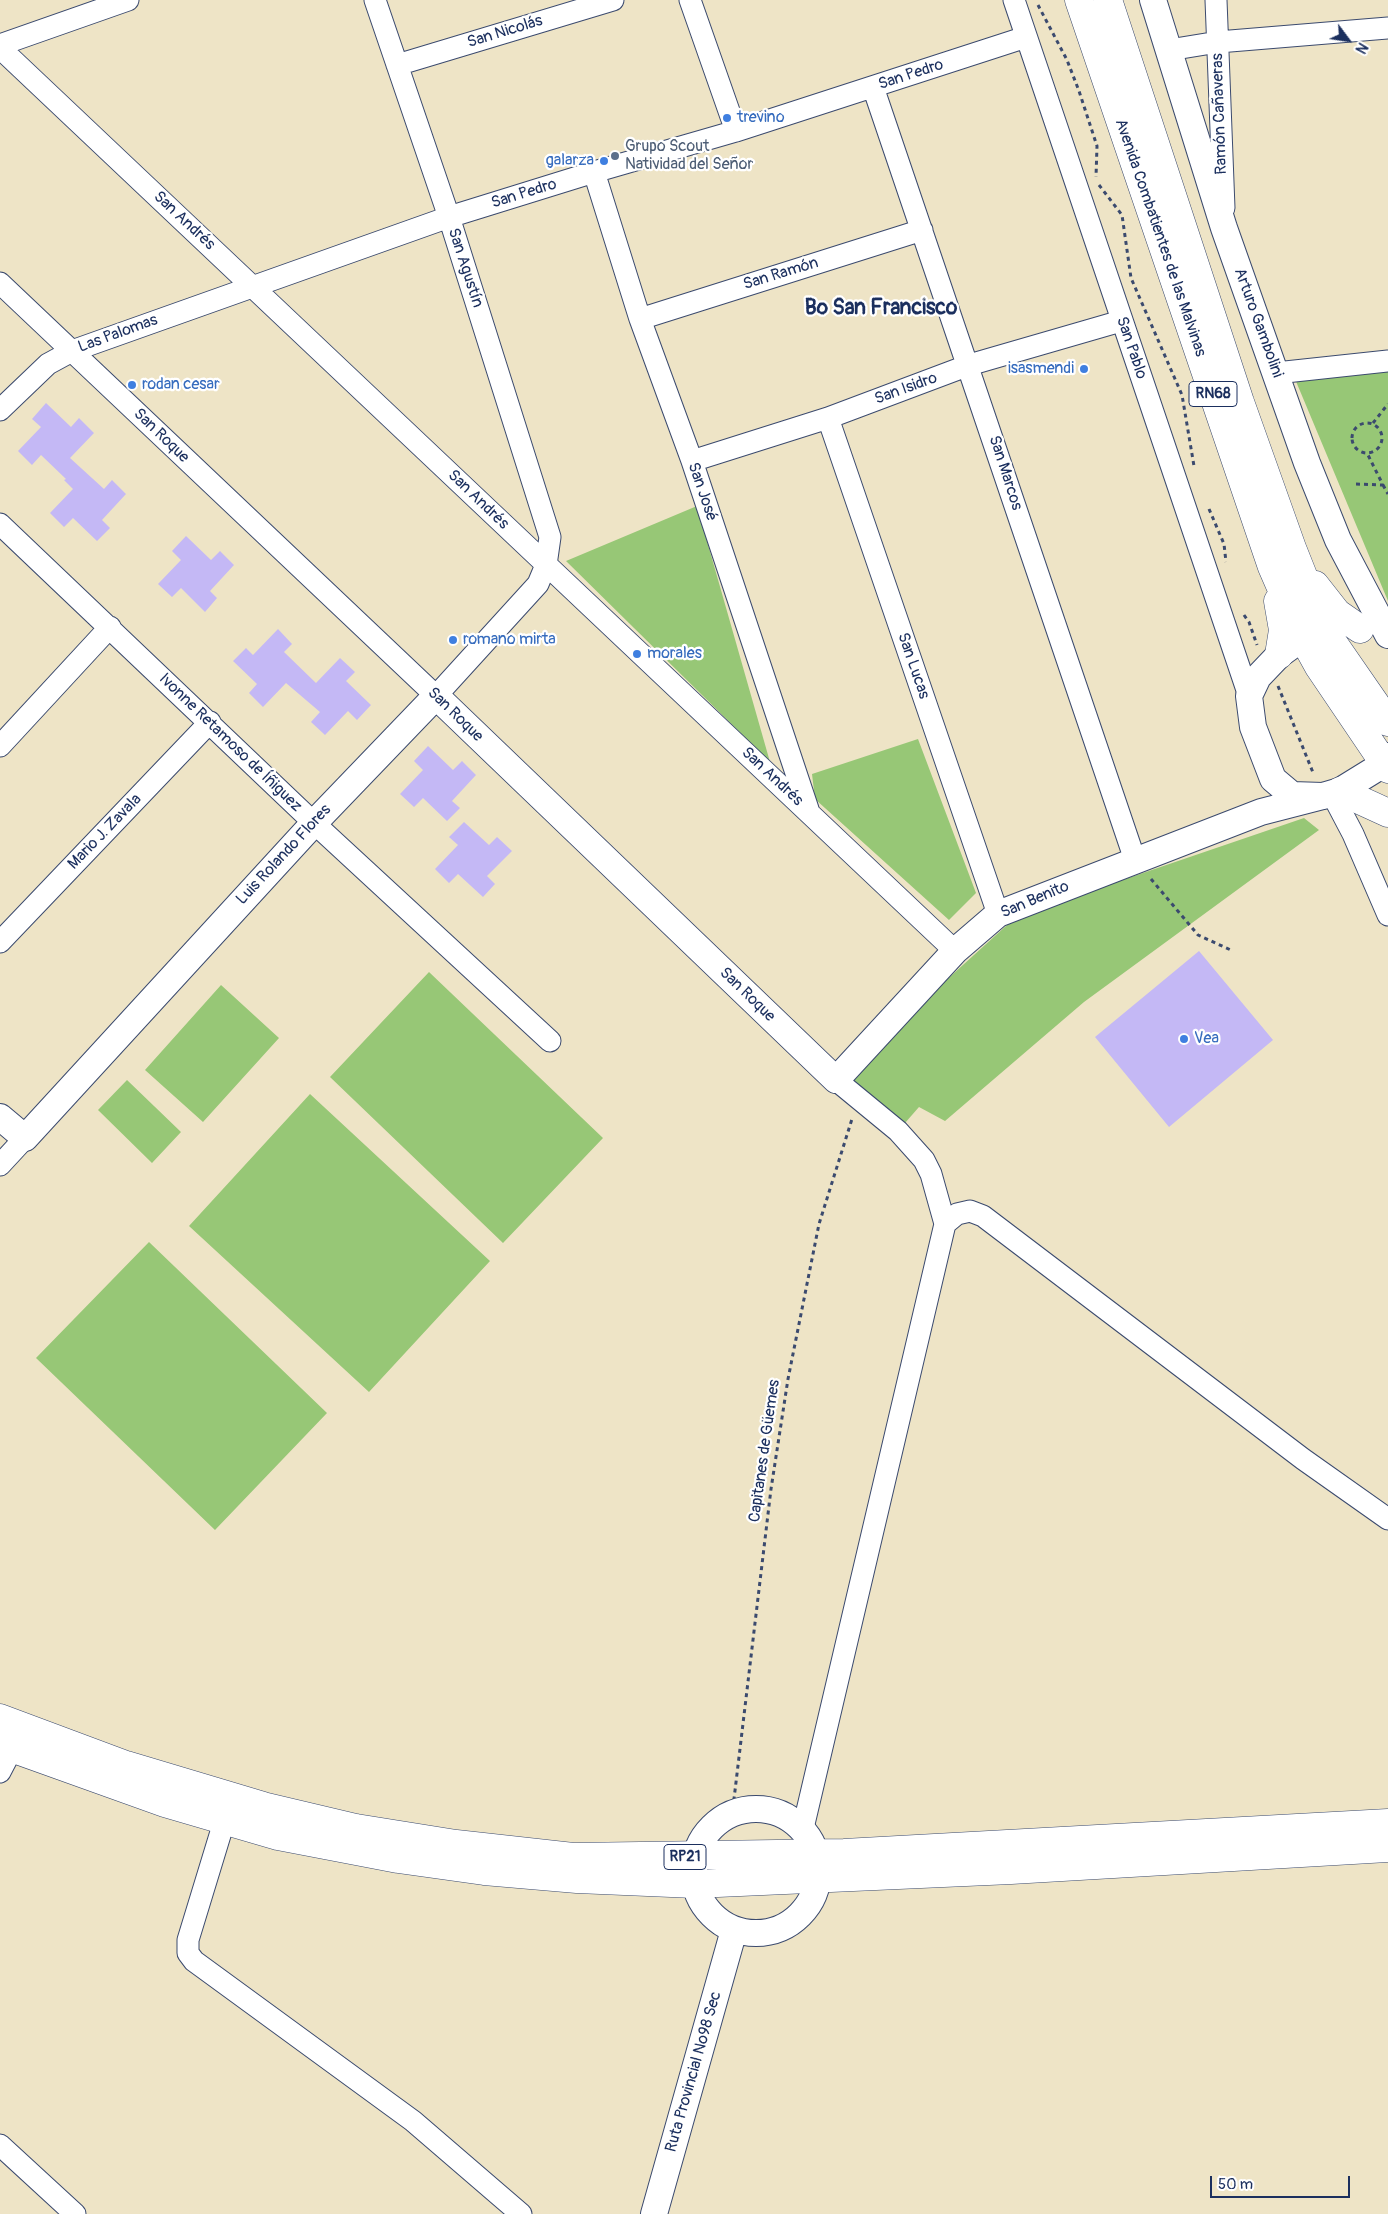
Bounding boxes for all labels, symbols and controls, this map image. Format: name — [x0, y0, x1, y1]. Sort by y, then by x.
street label: San Nicolás — [465, 11, 545, 53]
north arrow — [1323, 15, 1373, 65]
text: N — [1352, 40, 1371, 56]
street label: Ramón Cañaveras — [1208, 53, 1232, 175]
street label: San Pedro — [876, 55, 946, 95]
place label: trevino — [737, 108, 785, 128]
marker: trevino — [721, 112, 733, 124]
street label: Avenida Combatientes de las Malvinas — [1110, 117, 1210, 359]
place label: Grupo Scout Natividad del Señor — [625, 137, 753, 175]
marker: Grupo Scout Natividad del Señor — [609, 150, 621, 162]
place label: galarza — [546, 151, 594, 171]
marker: galarza — [598, 155, 610, 167]
street label: San Pedro — [489, 175, 559, 213]
street label: San Andrés — [149, 188, 219, 254]
street label: San Agustín — [443, 226, 487, 310]
street label: San Ramón — [741, 253, 821, 295]
street label: Arturo Gambolini — [1229, 266, 1287, 380]
district label: Bº San Francisco — [805, 296, 957, 322]
street label: Las Palomas — [76, 311, 160, 357]
street label: San Pablo — [1111, 314, 1151, 382]
place label: isasmendi — [1008, 359, 1074, 379]
marker: isasmendi — [1078, 363, 1090, 375]
street label: San Isidro — [872, 369, 940, 409]
place label: rodan cesar — [142, 375, 220, 395]
marker: rodan cesar — [126, 379, 138, 391]
road number: RN68 — [1189, 382, 1237, 406]
street label: San Roque — [129, 405, 193, 467]
street label: San Marcos — [984, 433, 1026, 513]
street label: San José — [683, 460, 721, 524]
street label: San Andrés — [443, 466, 513, 534]
place label: romano mirta — [463, 630, 556, 650]
street label: San Lucas — [893, 630, 933, 702]
marker: romano mirta — [447, 634, 459, 646]
place label: morales — [647, 644, 702, 664]
marker: morales — [631, 648, 643, 660]
street label: Ivonne Retamoso de Íñiguez — [155, 670, 305, 816]
street label: San Roque — [423, 684, 487, 746]
street label: San Andrés — [737, 744, 807, 810]
street label: Mario J. Zavala — [64, 790, 146, 874]
street label: Luis Rolando Flores — [233, 801, 335, 909]
street label: San Benito — [998, 877, 1072, 923]
street label: San Roque — [715, 964, 779, 1026]
place label: Vea — [1194, 1029, 1219, 1049]
marker: Vea — [1178, 1033, 1190, 1045]
street label: Capitanes de Güemes — [745, 1378, 785, 1524]
road number: RP21 — [664, 1844, 706, 1870]
street label: Ruta Provincial Nº98 Sec — [662, 1989, 726, 2155]
scale bar — [1213, 2166, 1353, 2198]
text: 50 m — [1218, 2175, 1253, 2194]

